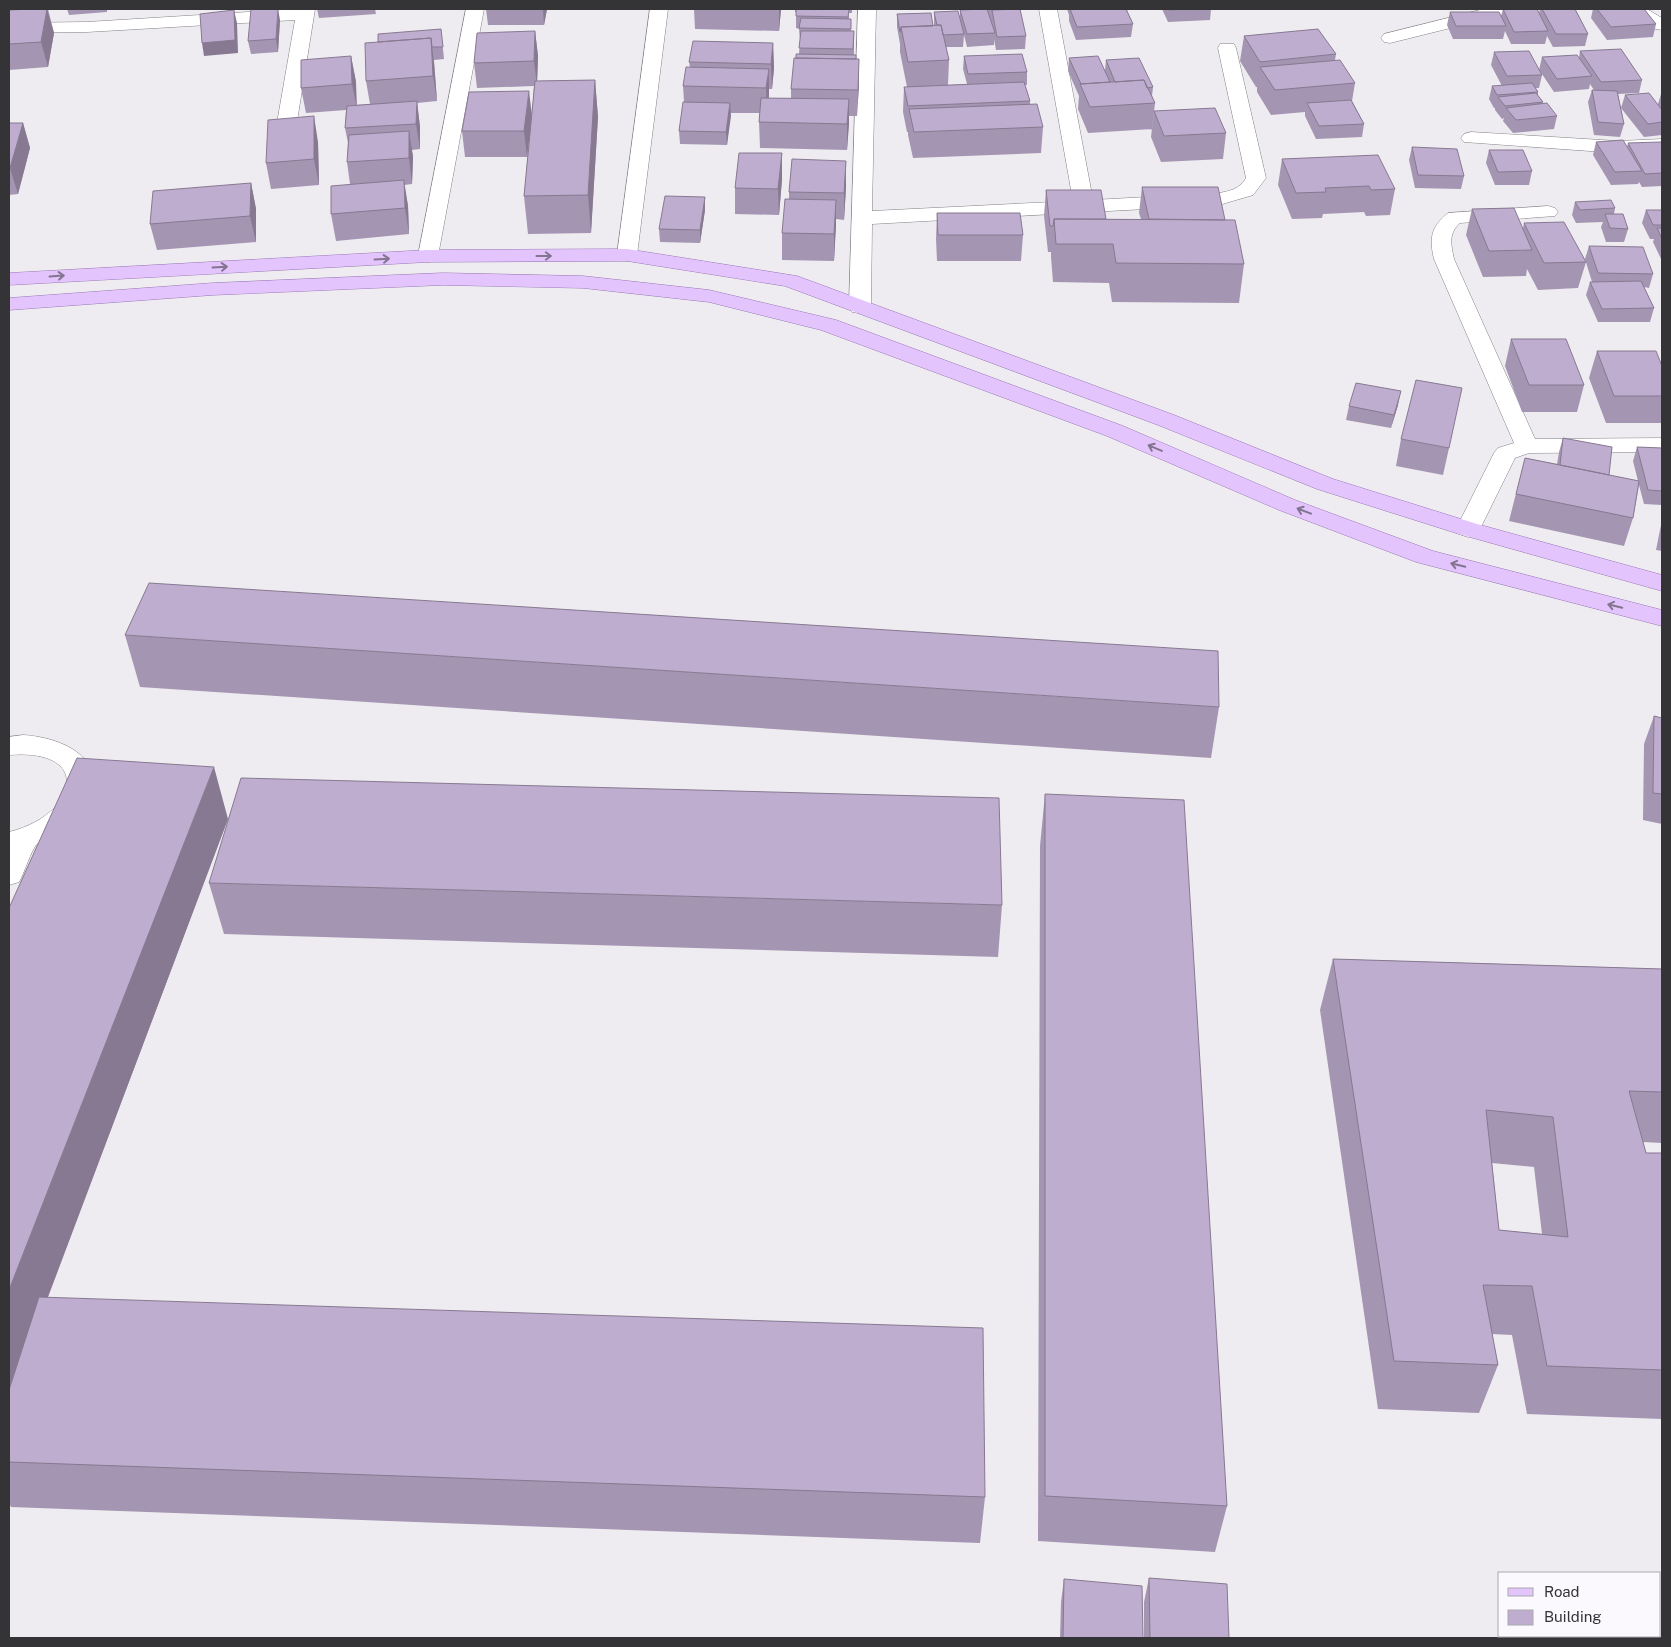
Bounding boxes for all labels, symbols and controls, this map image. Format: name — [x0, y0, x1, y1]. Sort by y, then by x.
one-way arrow — [536, 251, 552, 261]
one-way arrow — [374, 254, 390, 263]
one-way arrow — [211, 262, 227, 271]
one-way arrow — [49, 272, 65, 281]
one-way arrow — [1148, 443, 1163, 453]
one-way arrow — [1297, 506, 1313, 515]
one-way arrow — [1450, 560, 1466, 569]
one-way arrow — [1608, 600, 1624, 610]
legend — [1498, 1572, 1661, 1637]
text: Road — [1544, 1583, 1580, 1600]
text: Building — [1544, 1608, 1602, 1625]

